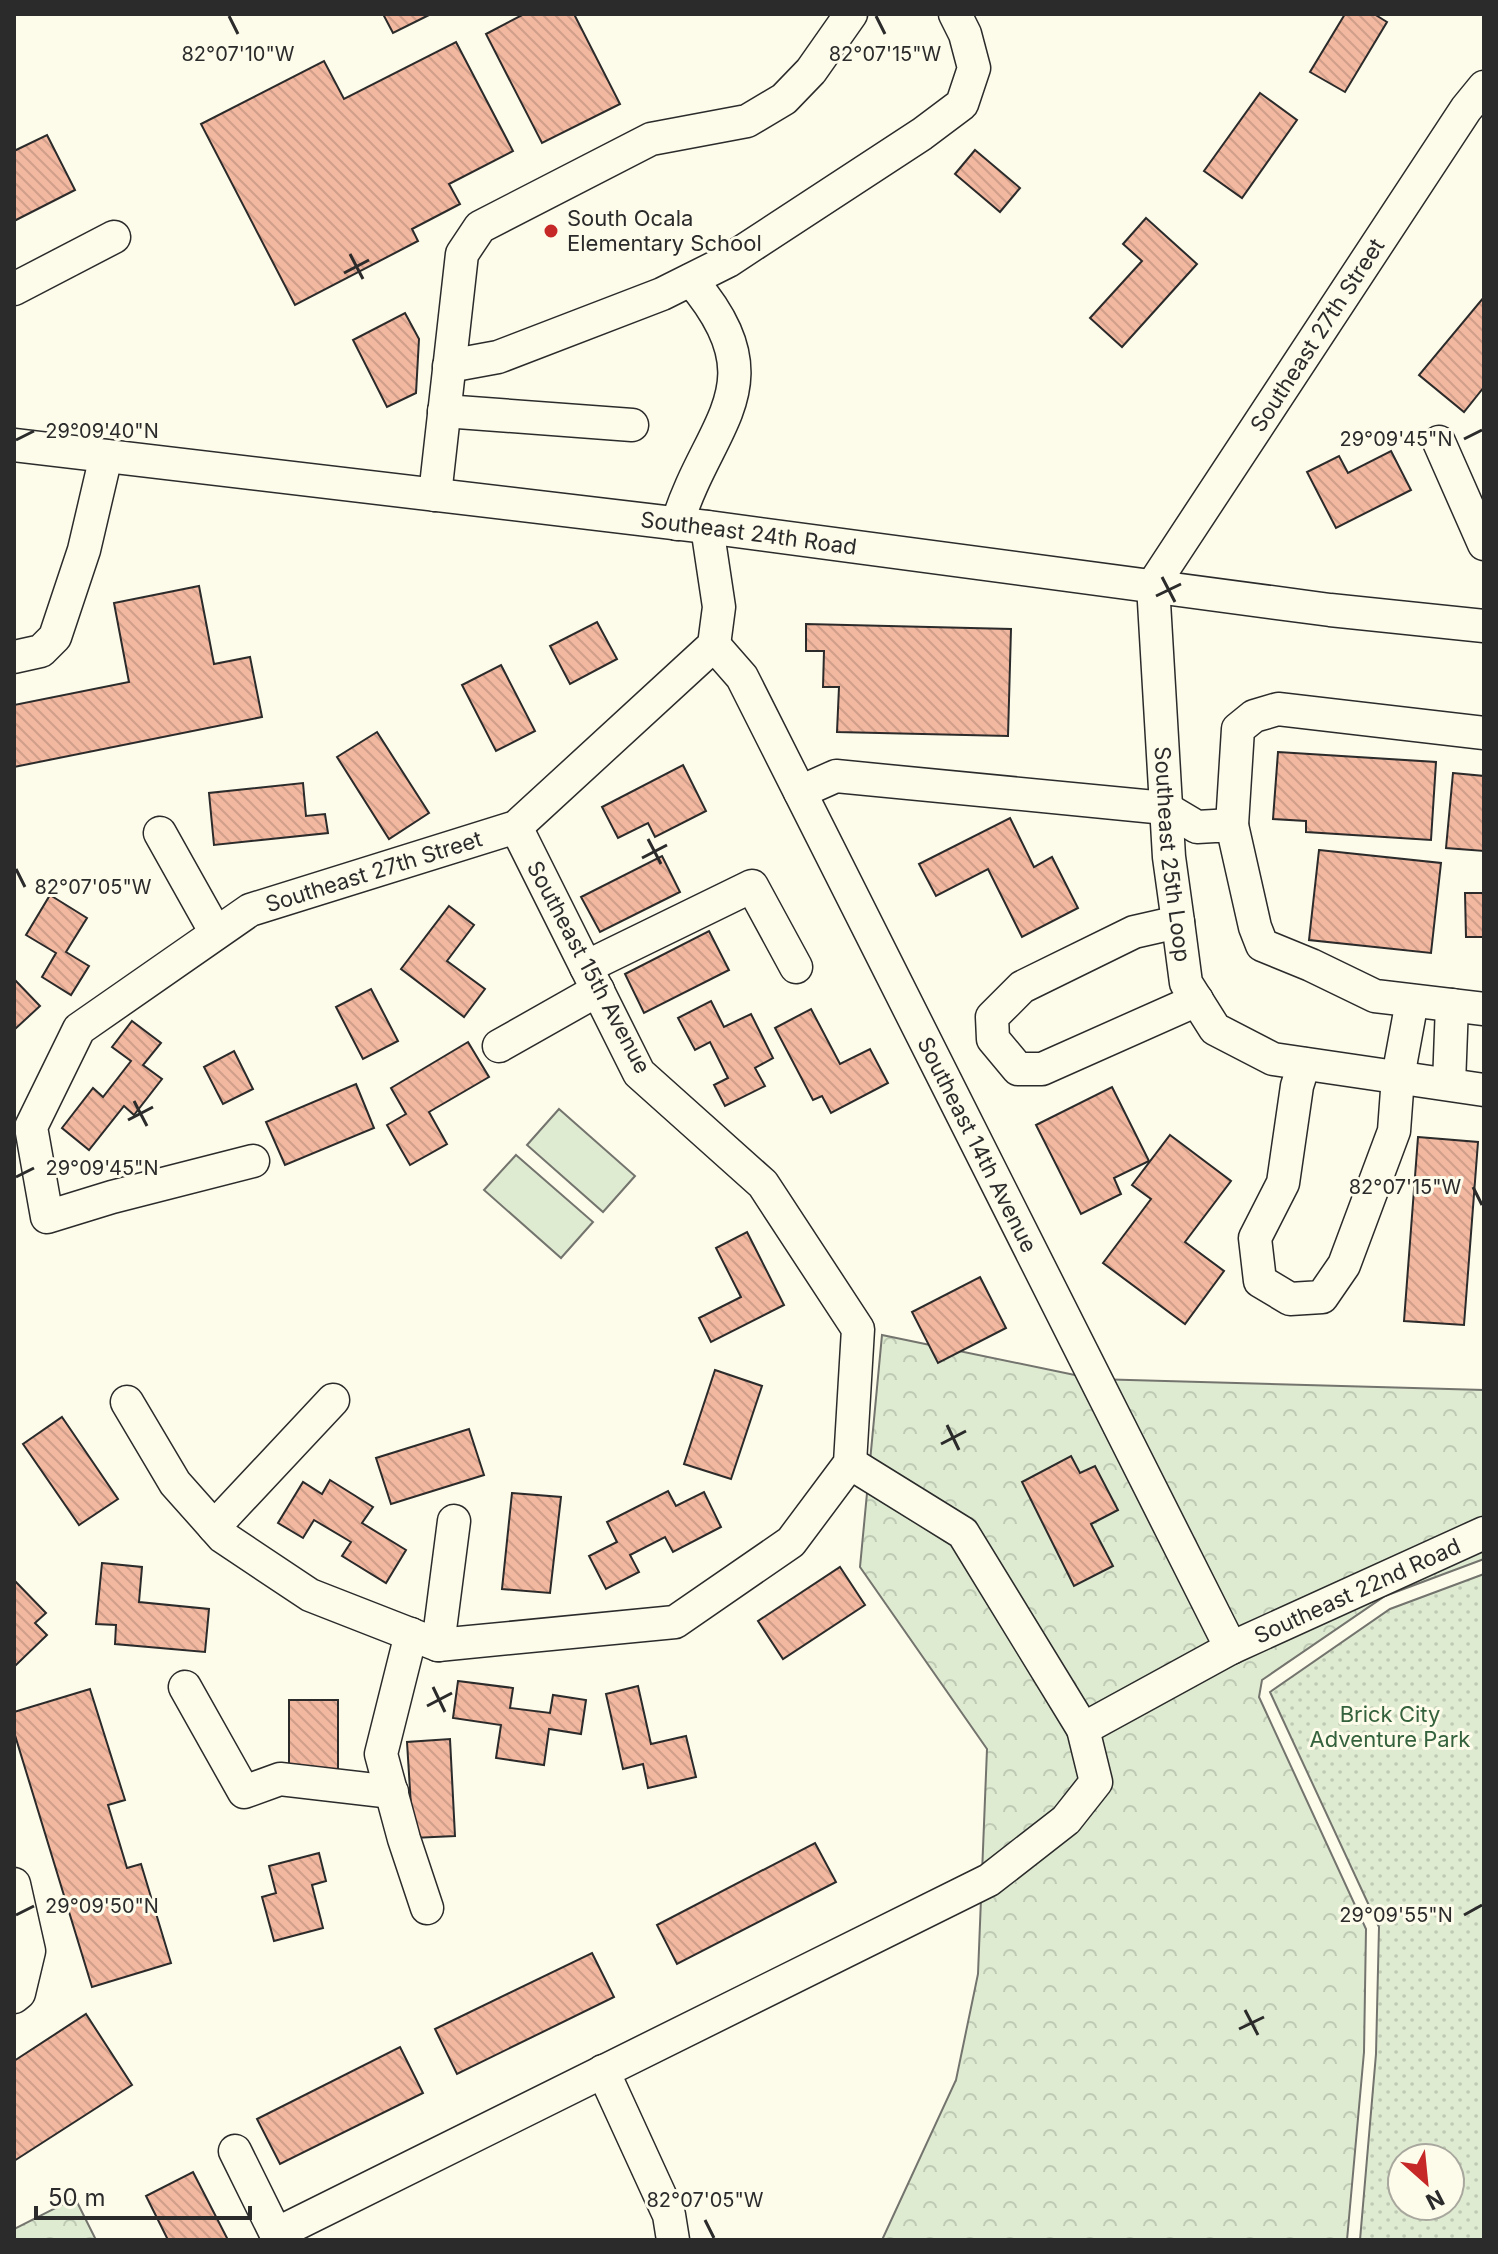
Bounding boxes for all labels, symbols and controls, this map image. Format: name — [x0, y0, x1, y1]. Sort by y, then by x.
text: 82°07'10"W — [182, 42, 295, 66]
text: 82°07'15"W — [829, 42, 942, 66]
place label: South Ocala Elementary School — [567, 205, 762, 256]
marker: South Ocala Elementary School — [542, 222, 560, 240]
street label: Southeast 27th Street — [1245, 233, 1389, 437]
text: 29°09'40"N — [45, 419, 159, 443]
text: 29°09'45"N — [1340, 427, 1452, 451]
street label: Southeast 24th Road — [639, 506, 858, 560]
street label: Southeast 25th Loop — [1150, 746, 1196, 963]
street label: Southeast 27th Street — [262, 825, 485, 917]
street label: Southeast 15th Avenue — [522, 856, 656, 1078]
text: 82°07'05"W — [34, 875, 152, 899]
street label: Southeast 14th Avenue — [912, 1032, 1043, 1257]
text: 29°09'45"N — [46, 1156, 158, 1180]
text: 82°07'15"W — [1349, 1175, 1462, 1199]
street label: Southeast 22nd Road — [1250, 1533, 1464, 1649]
park label: Brick City Adventure Park — [1310, 1701, 1470, 1752]
text: 29°09'50"N — [45, 1894, 159, 1918]
text: 29°09'55"N — [1339, 1903, 1453, 1927]
north arrow — [1386, 2142, 1466, 2222]
scale bar — [36, 2170, 250, 2220]
text: 50 m — [48, 2183, 106, 2212]
text: N — [1422, 2184, 1448, 2215]
text: 82°07'05"W — [646, 2188, 764, 2212]

